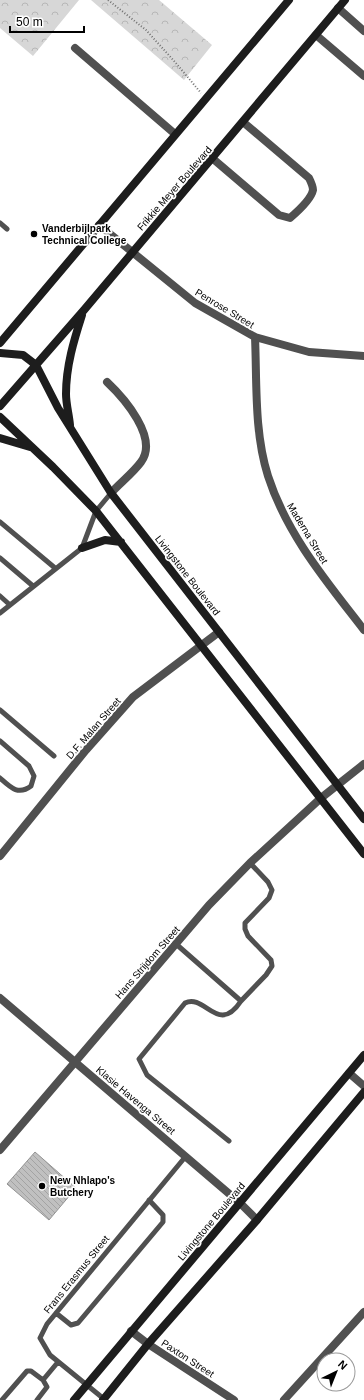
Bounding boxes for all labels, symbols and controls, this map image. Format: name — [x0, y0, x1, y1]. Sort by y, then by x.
scale bar — [10, 8, 84, 34]
text: 50 m — [16, 15, 43, 29]
street label: Frikkie Meyer Boulevard — [135, 144, 214, 233]
place label: Vanderbijlpark Technical College — [42, 223, 127, 246]
marker: Vanderbijlpark Technical College — [29, 229, 39, 239]
street label: Penrose Street — [193, 287, 256, 330]
street label: Maderna Street — [285, 501, 330, 566]
street label: Livingstone Boulevard — [153, 533, 222, 617]
street label: D.F. Malan Street — [64, 695, 123, 761]
street label: Hans Strijdom Street — [113, 924, 182, 1001]
street label: Klasie Havenga Street — [94, 1064, 177, 1137]
place label: New Nhlapo's Butchery — [50, 1175, 116, 1198]
street label: Livingstone Boulevard — [176, 1180, 247, 1263]
marker: New Nhlapo's Butchery — [37, 1181, 47, 1191]
street label: Frans Erasmus Street — [42, 1233, 111, 1316]
street label: Paxton Street — [159, 1337, 216, 1380]
north arrow — [316, 1352, 356, 1392]
text: N — [336, 1358, 350, 1372]

